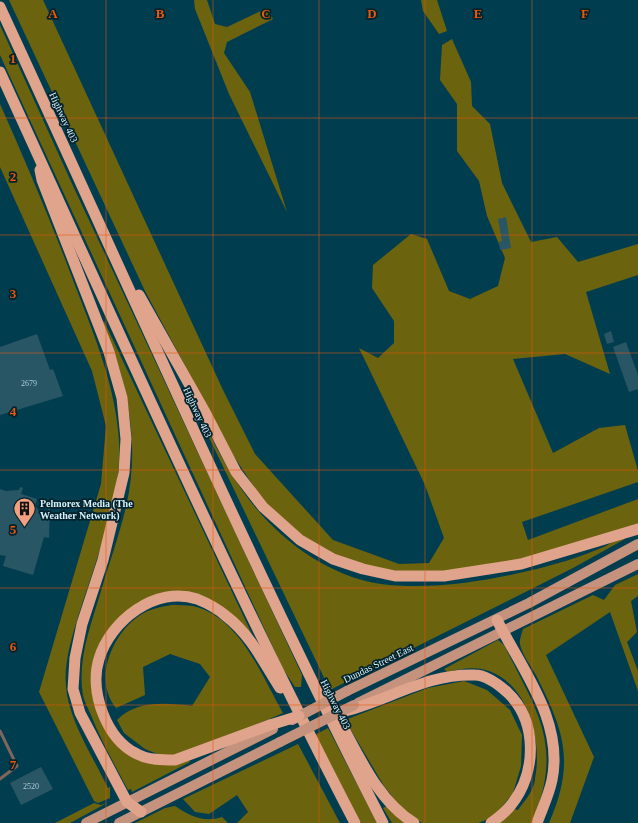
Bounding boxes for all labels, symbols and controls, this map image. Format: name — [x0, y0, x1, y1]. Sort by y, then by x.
text: A — [48, 6, 58, 21]
text: B — [156, 6, 165, 21]
text: C — [261, 6, 271, 21]
text: D — [367, 6, 377, 21]
text: E — [474, 6, 482, 21]
text: F — [581, 6, 589, 21]
text: 1 — [10, 51, 16, 66]
street label: Highway 403 — [47, 90, 80, 144]
text: 2 — [10, 169, 16, 184]
text: 3 — [10, 286, 17, 301]
house number: 2679 — [21, 379, 37, 388]
street label: Highway 403 — [181, 385, 214, 439]
text: 4 — [10, 404, 17, 419]
building icon: Pelmorex Media (The Weather Network) — [12, 496, 38, 529]
place label: Pelmorex Media (The Weather Network) — [40, 498, 133, 522]
text: 5 — [10, 522, 17, 537]
text: 6 — [10, 639, 17, 654]
street label: Dundas Street East — [342, 642, 415, 685]
street label: Highway 403 — [318, 678, 353, 731]
text: 7 — [10, 757, 17, 772]
house number: 2520 — [23, 782, 39, 791]

